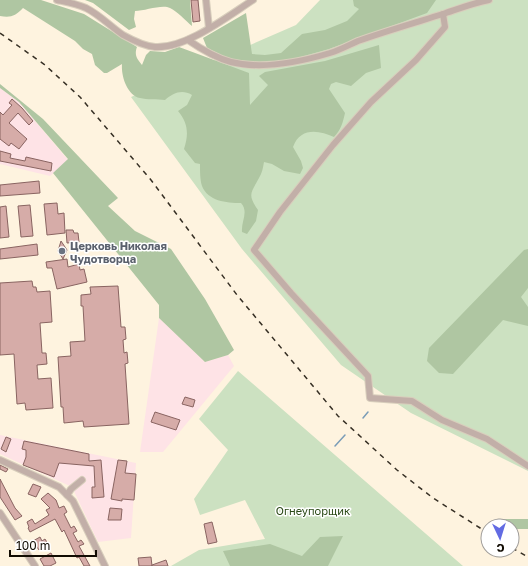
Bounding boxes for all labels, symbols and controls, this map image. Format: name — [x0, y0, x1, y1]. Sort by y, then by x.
place label: Церковь Николая Чудотворца — [70, 239, 167, 265]
marker: Церковь Николая Чудотворца — [57, 246, 67, 256]
park label: Огнеупорщик — [276, 504, 351, 517]
north arrow — [480, 518, 520, 558]
scale bar — [10, 532, 96, 558]
text: 100 m — [16, 538, 50, 553]
text: С — [496, 542, 505, 555]

